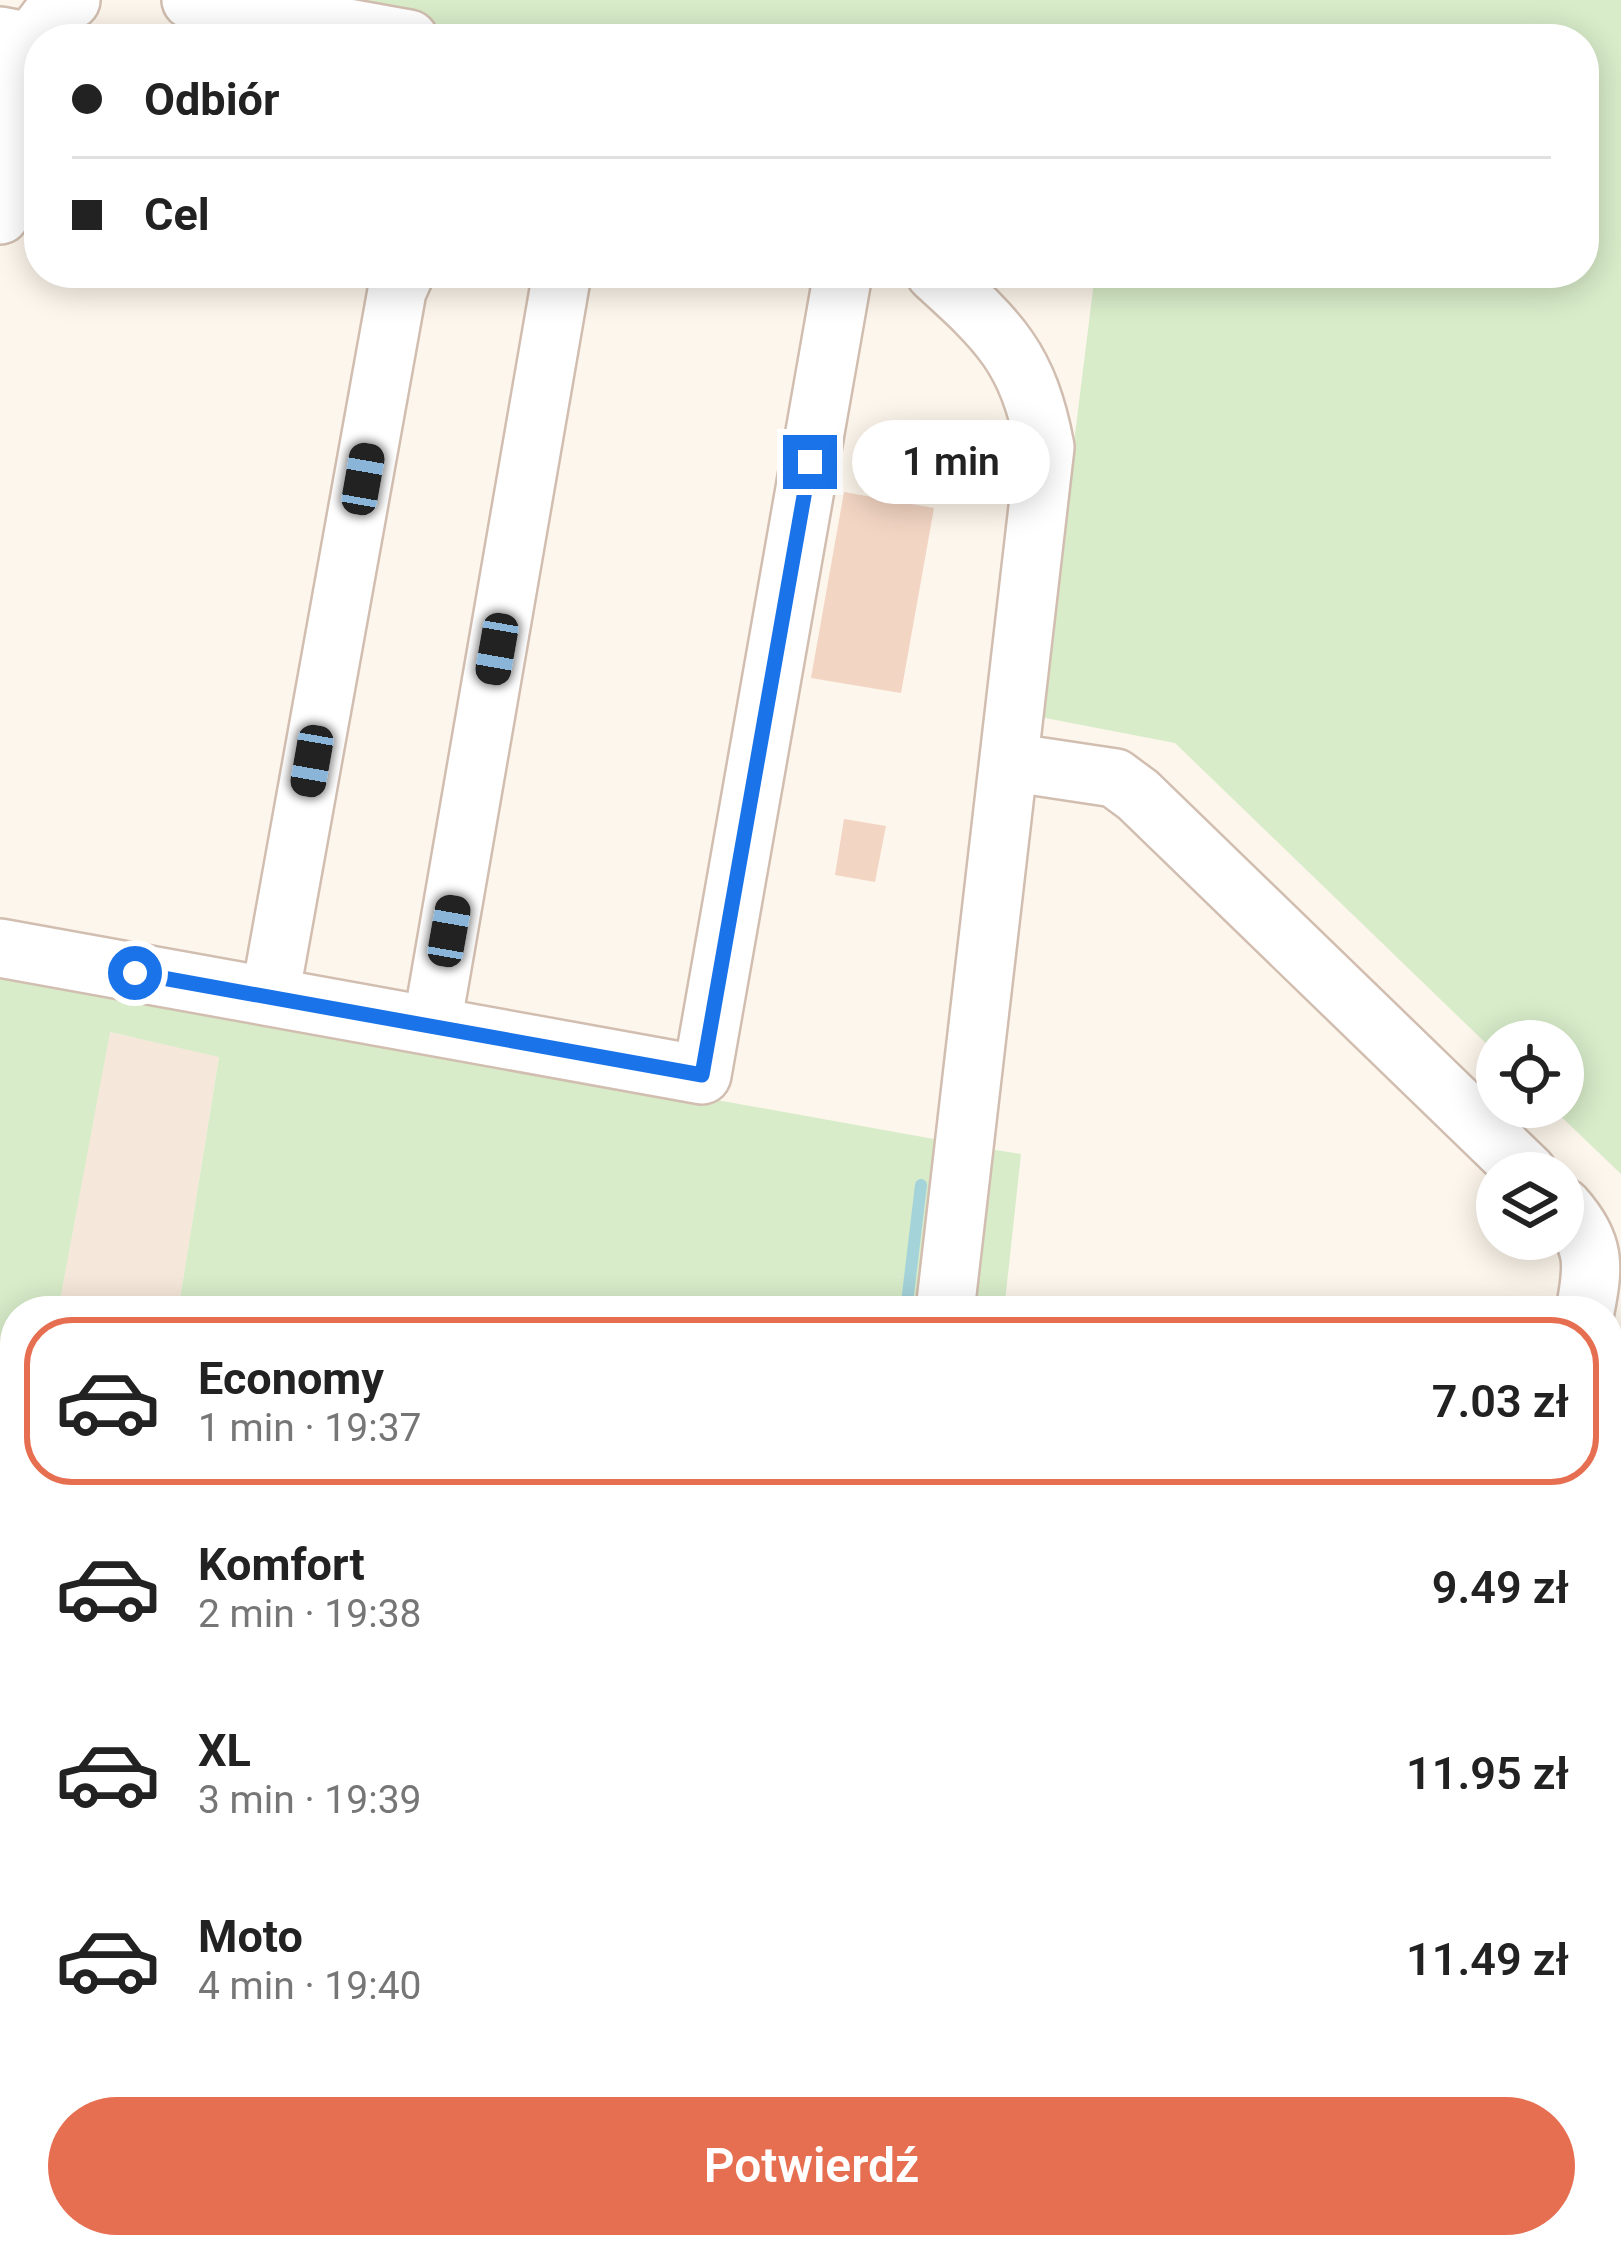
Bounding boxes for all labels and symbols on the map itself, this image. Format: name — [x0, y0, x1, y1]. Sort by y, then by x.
callout: 1 min — [852, 420, 1050, 504]
route end — [783, 435, 837, 489]
car — [339, 440, 387, 518]
car — [473, 610, 521, 688]
car — [288, 722, 336, 800]
car — [425, 892, 473, 970]
route start — [108, 946, 162, 1000]

